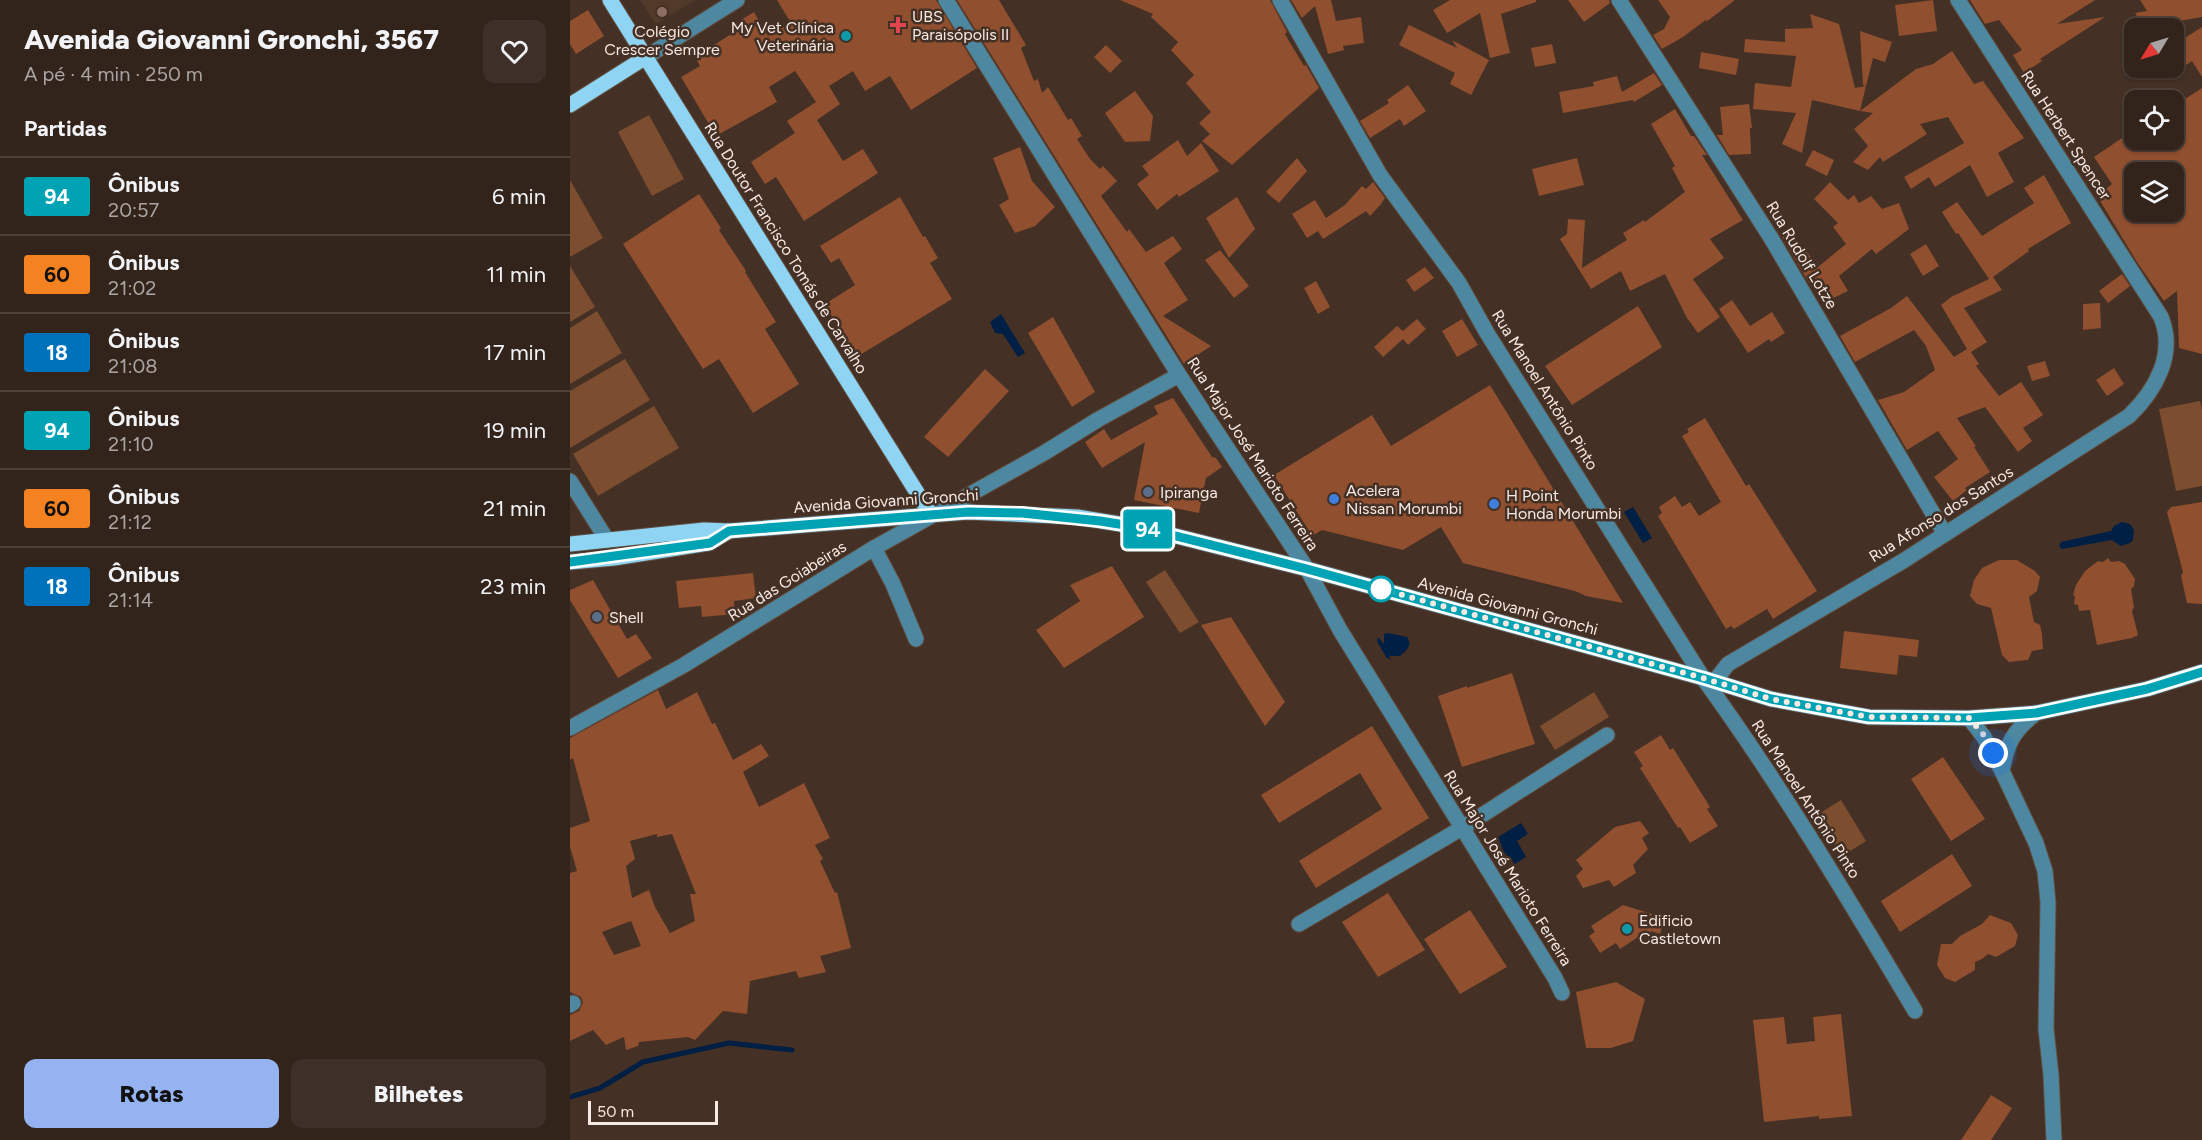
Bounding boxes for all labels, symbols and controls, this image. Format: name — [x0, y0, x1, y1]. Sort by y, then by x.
marker: Colégio Crescer Sempre — [655, 5, 669, 19]
place label: UBS Paraisópolis II — [912, 7, 1009, 44]
marker: UBS Paraisópolis II — [889, 16, 907, 34]
place label: My Vet Clínica Veterinária — [731, 18, 834, 55]
north arrow — [2124, 18, 2184, 78]
map controls — [2124, 18, 2184, 222]
button: heart — [483, 20, 546, 83]
text: Avenida Giovanni Gronchi, 3567 — [24, 22, 439, 56]
place label: Colégio Crescer Sempre — [604, 22, 720, 59]
marker: My Vet Clínica Veterinária — [839, 29, 853, 43]
text: A pé · 4 min · 250 m — [24, 62, 203, 86]
street label: Rua Herbert Spencer — [2017, 67, 2115, 204]
button: locate — [2124, 90, 2184, 150]
text: Partidas — [24, 115, 107, 142]
street label: Rua Doutor Francisco Tomás de Carvalho — [700, 119, 872, 377]
button: layers — [2124, 162, 2184, 222]
text: Ônibus — [108, 171, 179, 198]
text: 6 min — [492, 183, 546, 210]
text: 94 — [44, 184, 70, 209]
text: 20:57 — [108, 198, 159, 222]
street label: Rua Rudolf Lotze — [1762, 198, 1842, 313]
text: Ônibus — [108, 249, 179, 276]
text: 11 min — [486, 261, 546, 288]
text: 60 — [44, 262, 70, 287]
text: 21:02 — [108, 276, 157, 300]
street label: Rua Manoel Antônio Pinto — [1488, 306, 1602, 474]
text: Ônibus — [108, 327, 179, 354]
text: 17 min — [484, 339, 546, 366]
text: 18 — [46, 340, 68, 365]
text: 21:08 — [108, 354, 158, 378]
street label: Rua Major José Marioto Ferreira — [1183, 354, 1323, 554]
text: Ônibus — [108, 405, 179, 432]
text: 19 min — [483, 417, 546, 444]
text: 94 — [44, 418, 70, 443]
text: 21:10 — [108, 432, 154, 456]
street label: Rua Afonso dos Santos — [1865, 462, 2017, 566]
place label: Acelera Nissan Morumbi — [1346, 481, 1462, 518]
text: Ônibus — [108, 483, 179, 510]
place label: Ipiranga — [1160, 483, 1218, 502]
street label: Avenida Giovanni Gronchi — [793, 485, 979, 517]
marker: Ipiranga — [1141, 485, 1155, 499]
place label: H Point Honda Morumbi — [1506, 486, 1622, 523]
marker: Acelera Nissan Morumbi — [1327, 492, 1341, 506]
text: 21 min — [483, 495, 546, 522]
text: 60 — [44, 496, 70, 521]
marker: H Point Honda Morumbi — [1487, 497, 1501, 511]
text: 21:12 — [108, 510, 152, 534]
line badge: 94 — [1121, 510, 1175, 548]
text: 94 — [1135, 517, 1161, 542]
street label: Rua das Goiabeiras — [724, 537, 850, 625]
text: Ônibus — [108, 561, 179, 588]
text: 23 min — [480, 573, 546, 600]
street label: Avenida Giovanni Gronchi — [1416, 573, 1600, 639]
text: 18 — [46, 574, 68, 599]
unlabelled marker — [1368, 576, 1394, 602]
text: 21:14 — [108, 588, 153, 612]
place label: Shell — [609, 608, 644, 627]
marker: Shell — [590, 610, 604, 624]
street label: Rua Manoel Antônio Pinto — [1748, 716, 1864, 882]
your location — [1978, 738, 2008, 768]
street label: Rua Major José Marioto Ferreira — [1440, 767, 1576, 969]
place label: Edificio Castletown — [1639, 911, 1721, 948]
marker: Edificio Castletown — [1620, 922, 1634, 936]
button: Rotas — [24, 1059, 279, 1128]
button: Bilhetes — [291, 1059, 546, 1128]
scale bar — [588, 1098, 718, 1126]
text: 50 m — [597, 1102, 634, 1121]

